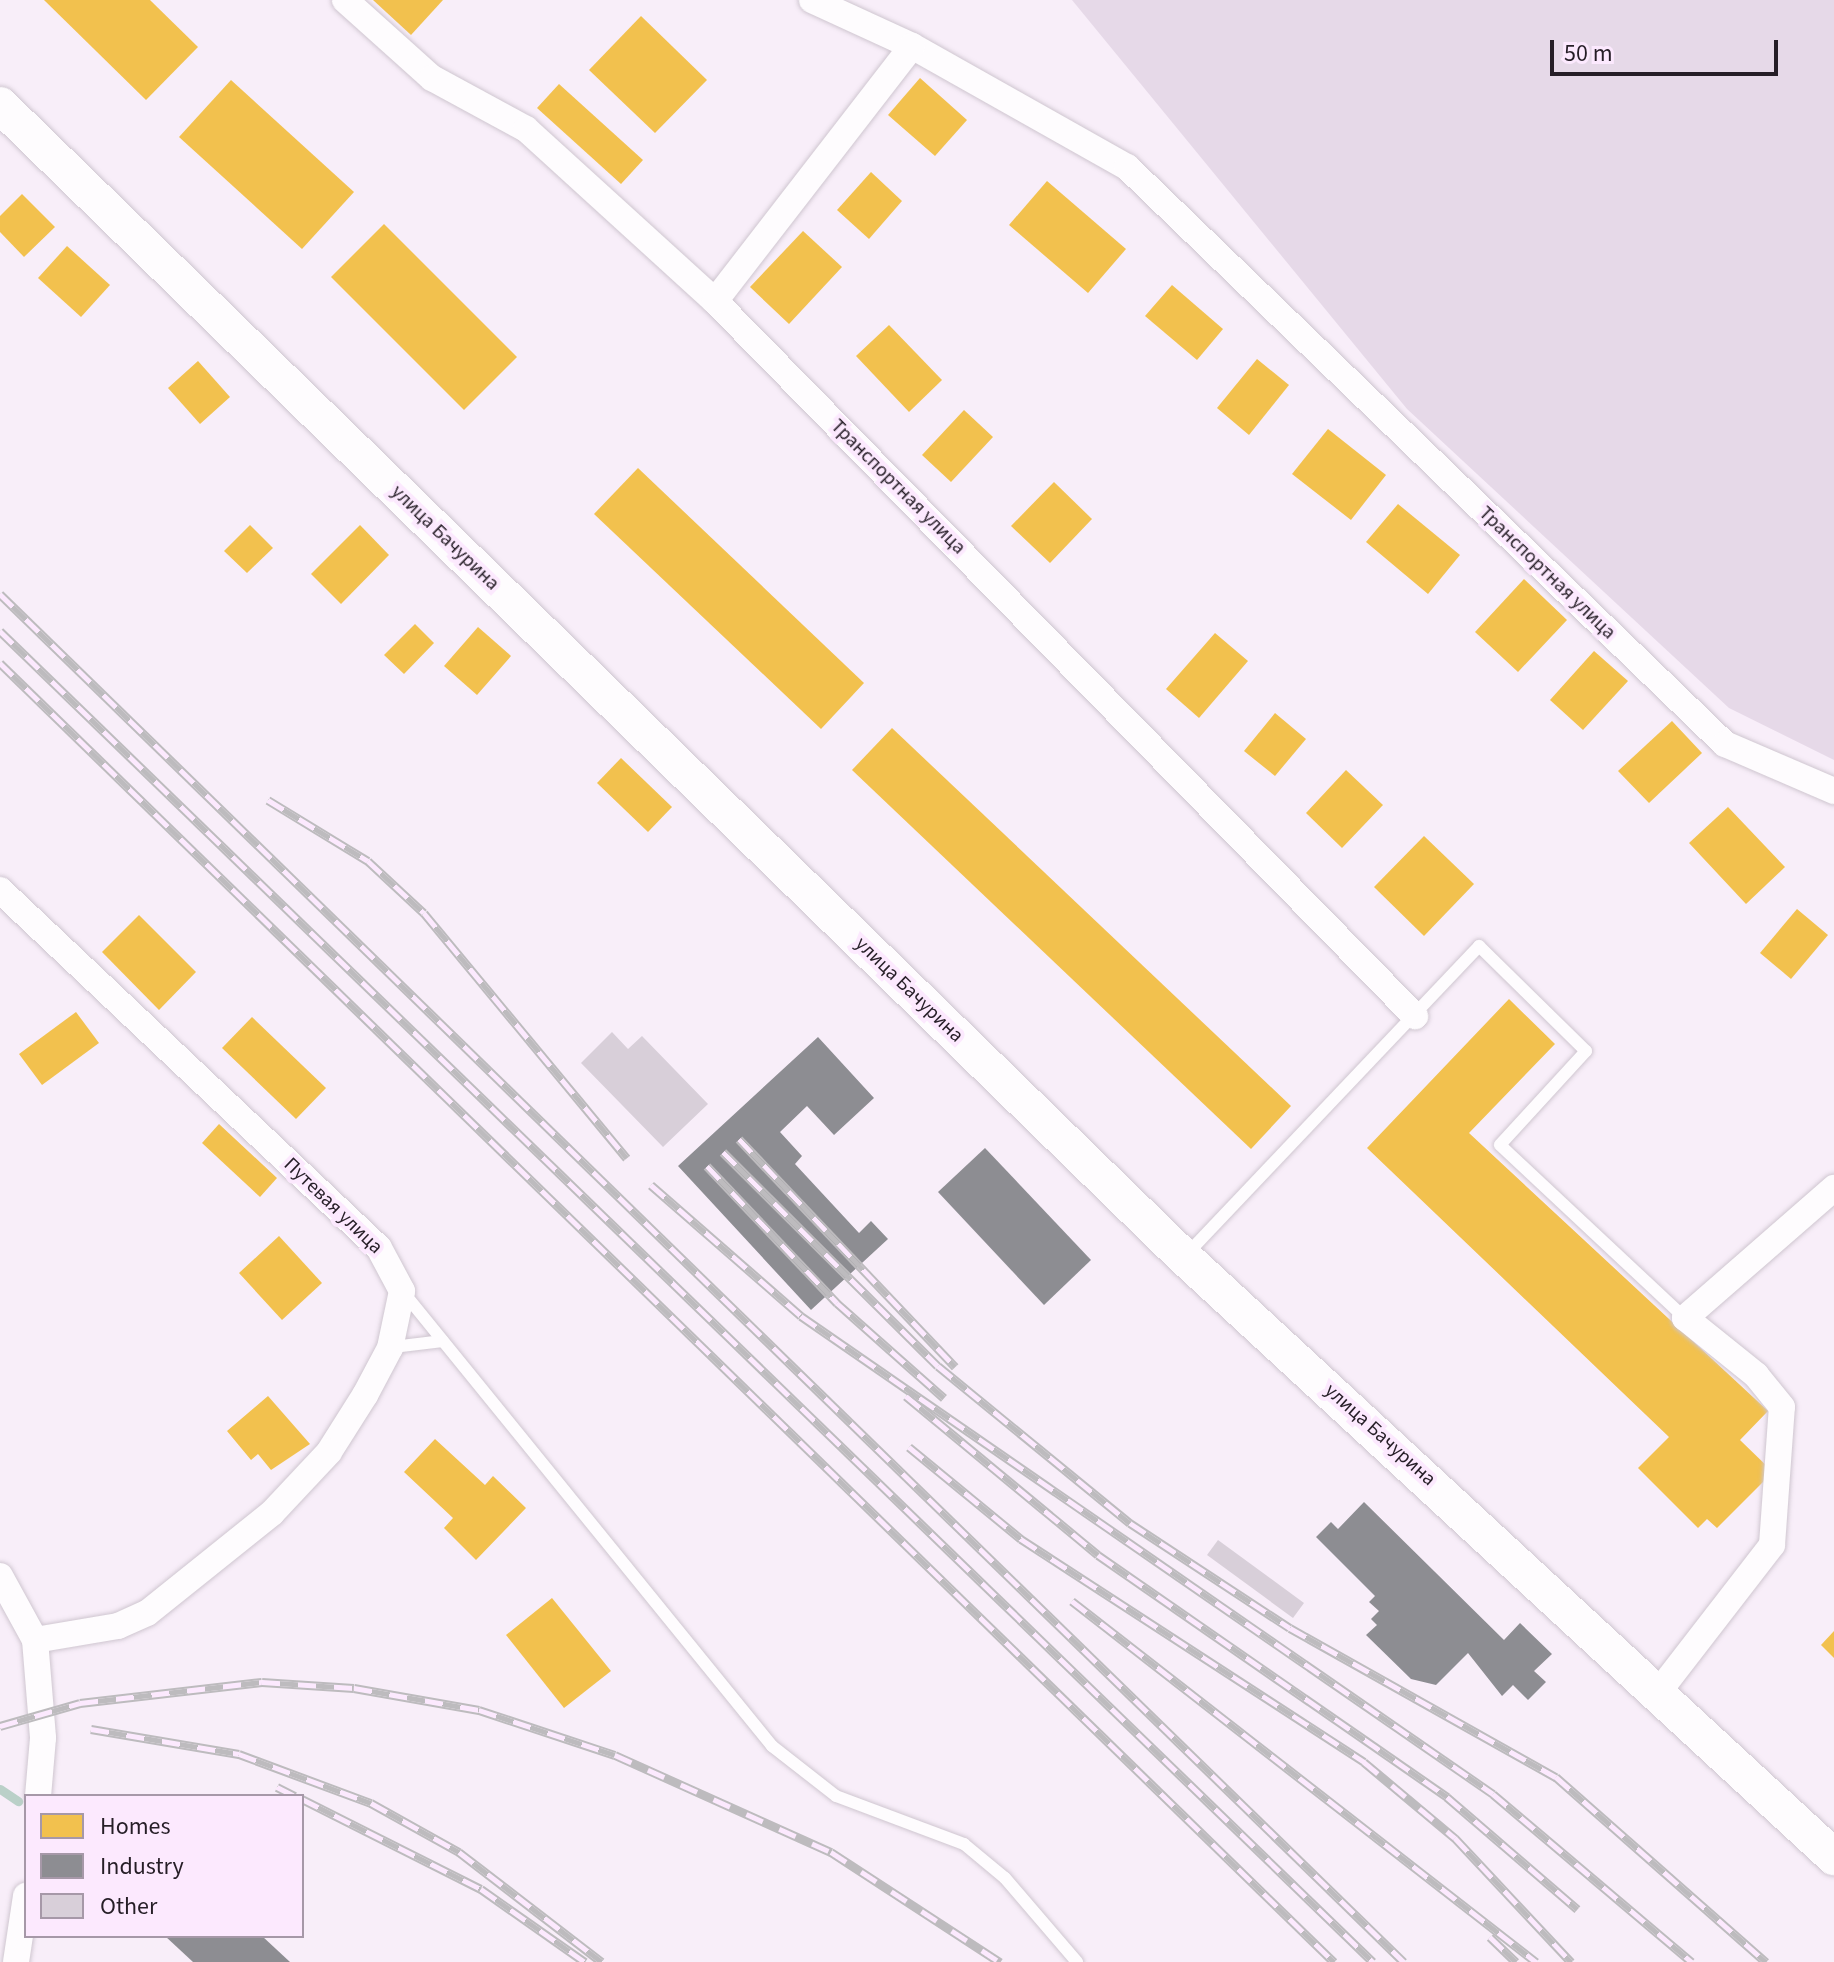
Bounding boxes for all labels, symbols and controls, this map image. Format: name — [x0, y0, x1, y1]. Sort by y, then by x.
scale bar — [1554, 24, 1782, 74]
text: 50 m — [1564, 36, 1613, 71]
street label: Транспортная улица — [826, 415, 970, 559]
street label: улица Бачурина — [386, 480, 504, 596]
street label: Транспортная улица — [1474, 502, 1620, 644]
street label: улица Бачурина — [850, 932, 968, 1048]
street label: Путевая улица — [279, 1153, 387, 1259]
street label: улица Бачурина — [1319, 1379, 1441, 1491]
legend — [24, 1794, 304, 1938]
text: Homes — [100, 1809, 171, 1844]
text: Industry — [100, 1849, 184, 1884]
text: Other — [100, 1889, 157, 1924]

